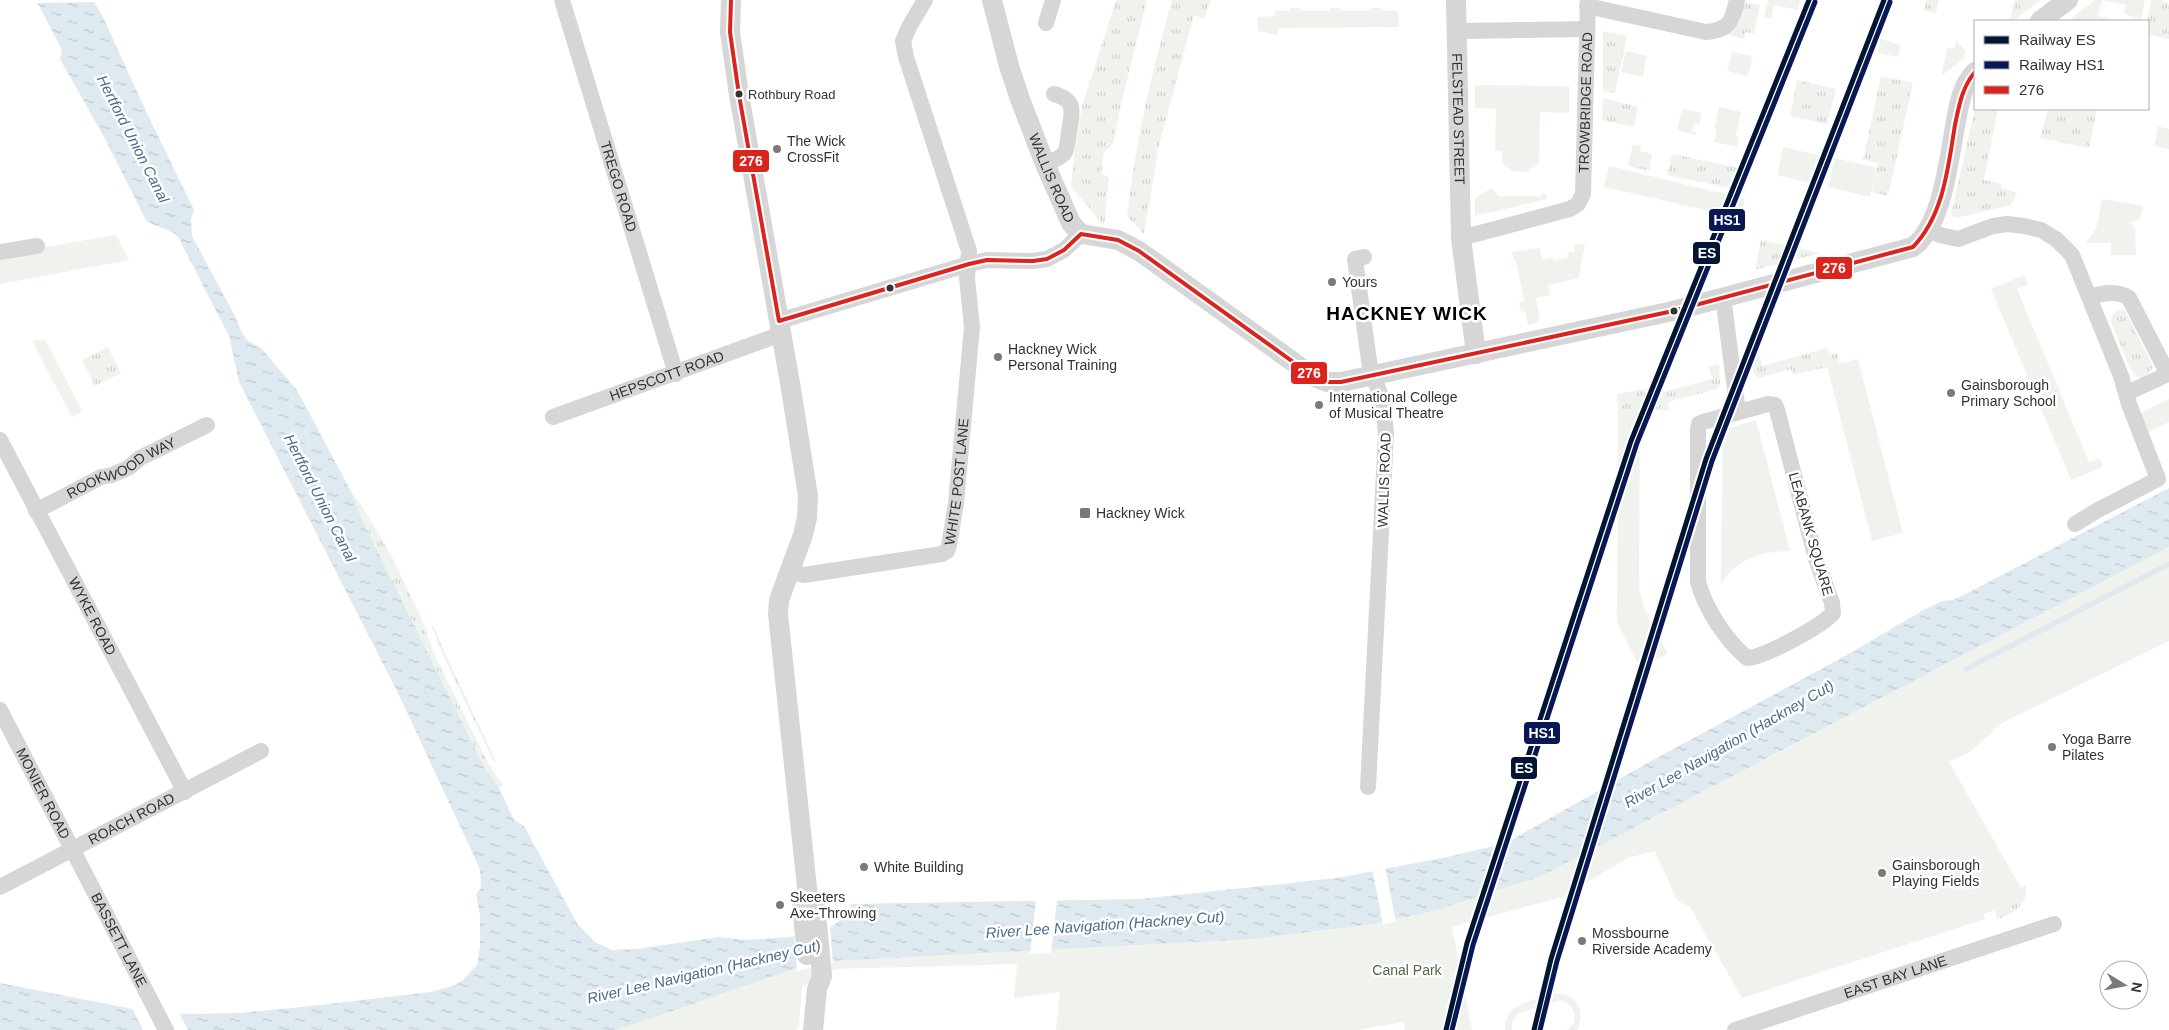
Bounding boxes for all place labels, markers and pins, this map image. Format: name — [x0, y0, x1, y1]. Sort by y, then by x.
place label: Rothbury Road — [748, 87, 835, 102]
marker: Rothbury Road — [734, 89, 744, 99]
place label: The Wick CrossFit — [787, 133, 846, 165]
marker: The Wick CrossFit — [771, 143, 783, 155]
place label: Yours — [1342, 274, 1377, 290]
marker: Yours — [1326, 276, 1338, 288]
unlabelled marker — [885, 283, 895, 293]
unlabelled marker — [1669, 306, 1679, 316]
place label: Hackney Wick Personal Training — [1008, 341, 1117, 373]
marker: Hackney Wick Personal Training — [992, 351, 1004, 363]
place label: Gainsborough Primary School — [1961, 377, 2056, 409]
marker: Gainsborough Primary School — [1945, 387, 1957, 399]
place label: International College of Musical Theatre — [1329, 389, 1458, 421]
marker: International College of Musical Theatre — [1313, 399, 1325, 411]
place label: Hackney Wick — [1096, 505, 1186, 521]
marker: Hackney Wick — [1078, 506, 1092, 520]
place label: Yoga Barre Pilates — [2062, 731, 2132, 763]
marker: Yoga Barre Pilates — [2046, 741, 2058, 753]
place label: Gainsborough Playing Fields — [1892, 857, 1980, 889]
place label: White Building — [874, 859, 964, 875]
marker: White Building — [858, 861, 870, 873]
marker: Gainsborough Playing Fields — [1876, 867, 1888, 879]
place label: Skeeters Axe-Throwing — [790, 889, 876, 921]
marker: Skeeters Axe-Throwing — [774, 899, 786, 911]
place label: Mossbourne Riverside Academy — [1592, 925, 1712, 957]
marker: Mossbourne Riverside Academy — [1576, 935, 1588, 947]

